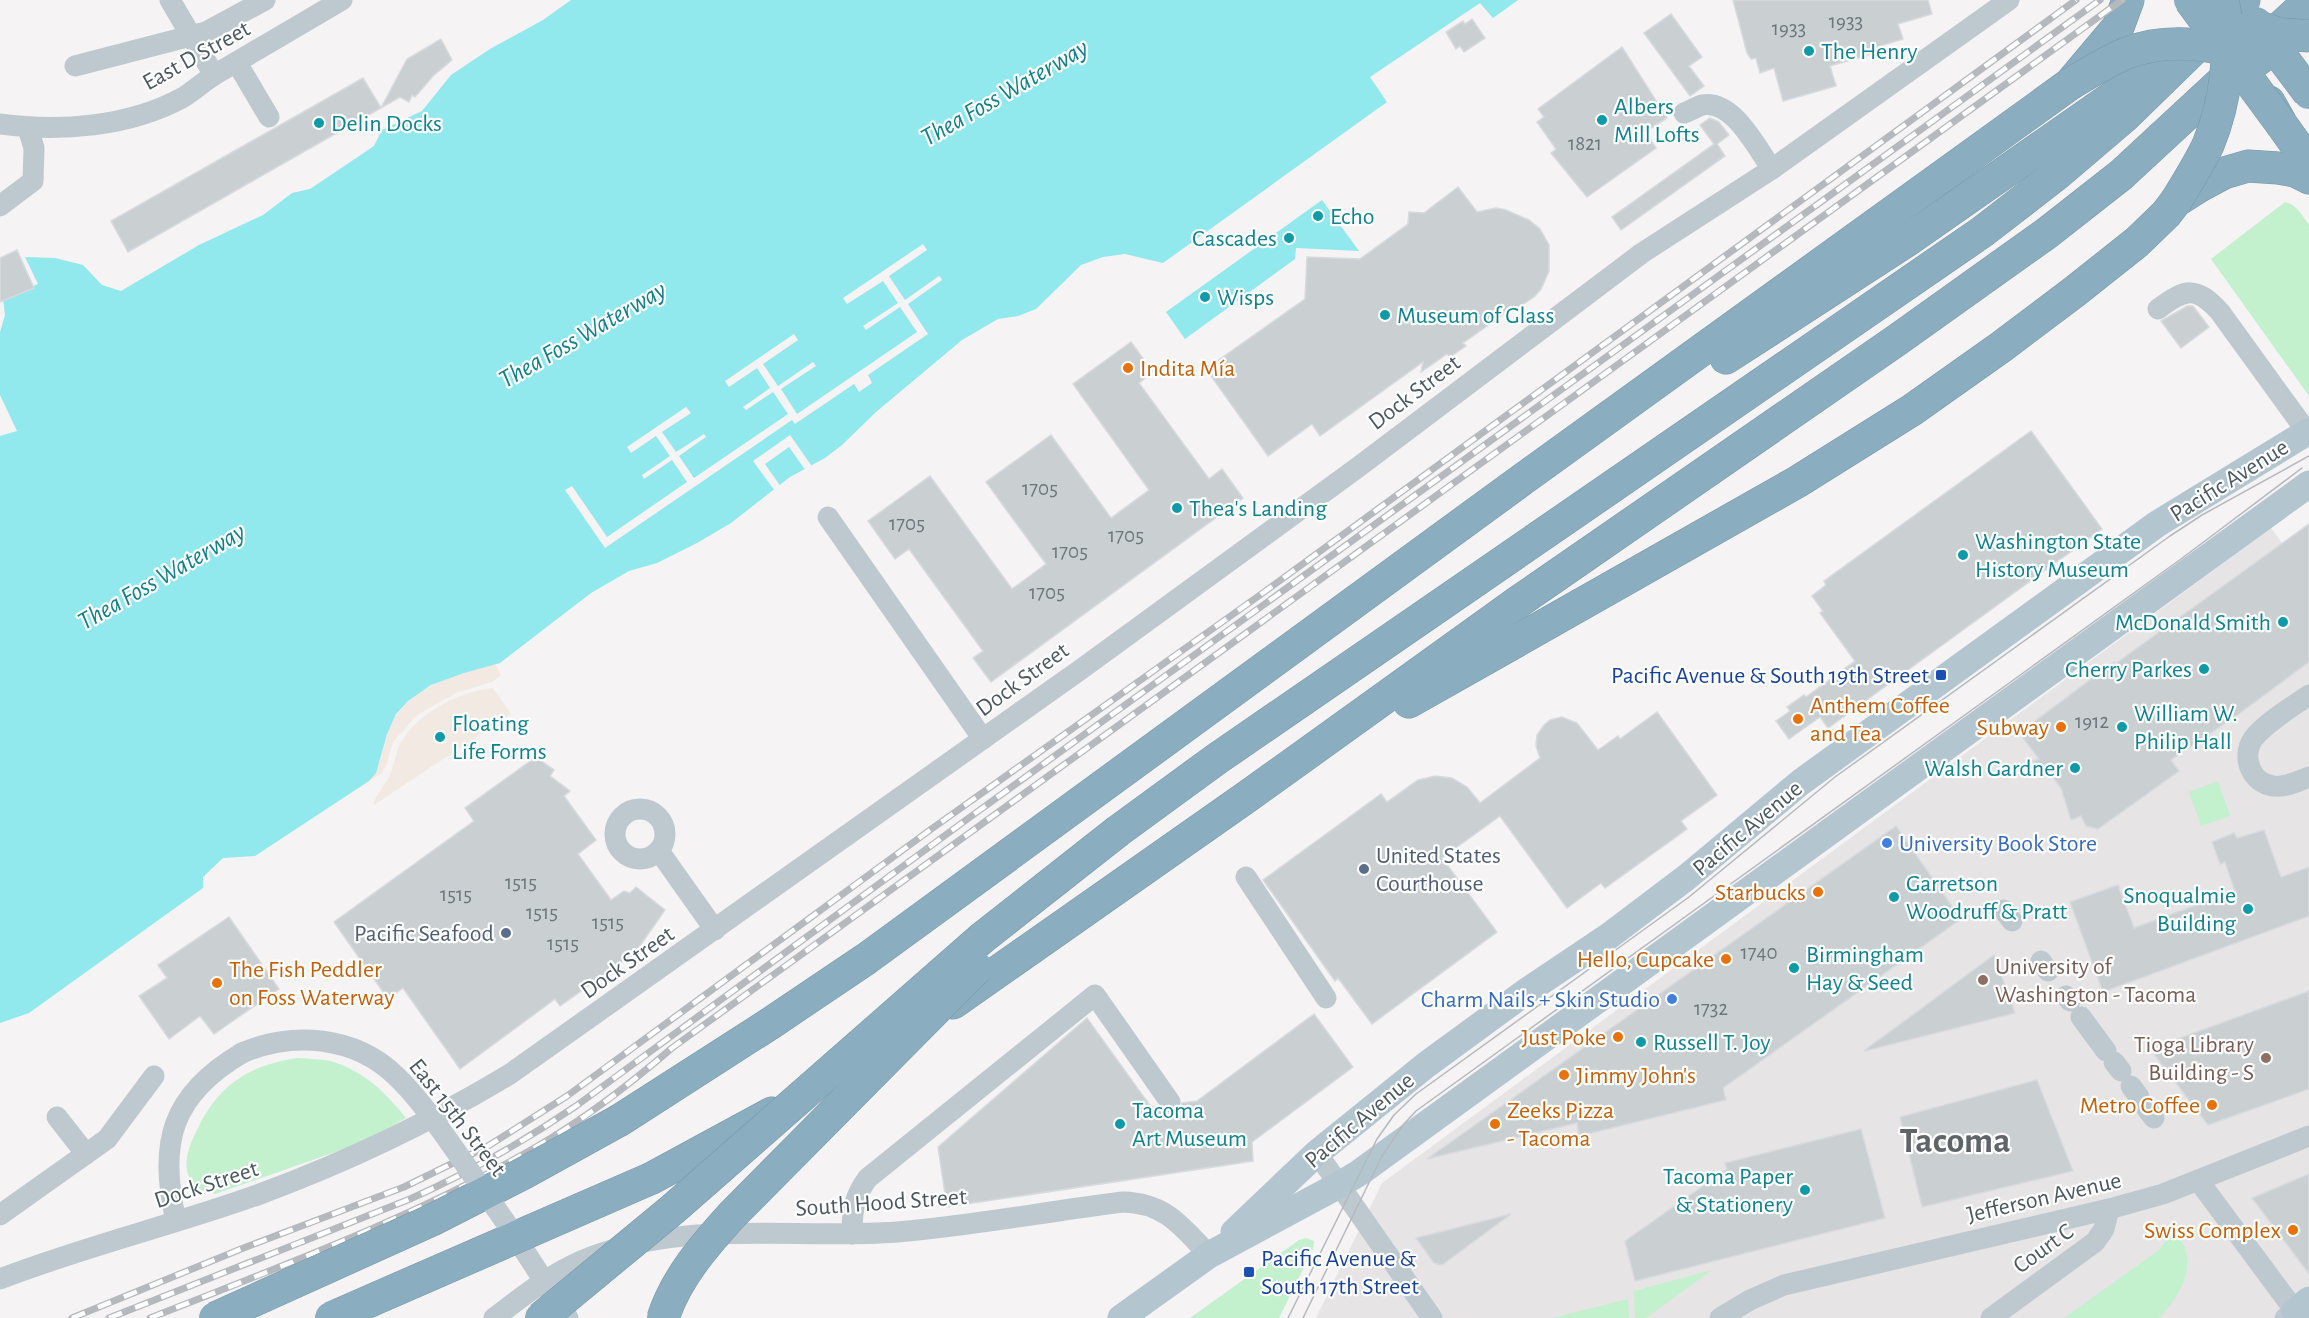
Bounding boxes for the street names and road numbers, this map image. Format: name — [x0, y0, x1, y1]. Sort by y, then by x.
street label: East D Street — [139, 16, 254, 95]
street label: Dock Street — [1364, 351, 1465, 435]
street label: Pacific Avenue — [2166, 435, 2293, 527]
street label: Dock Street — [972, 638, 1074, 721]
street label: Pacific Avenue — [1688, 776, 1807, 881]
street label: Dock Street — [576, 922, 679, 1004]
street label: East 15th Street — [404, 1054, 510, 1181]
street label: Pacific Avenue — [1300, 1068, 1419, 1173]
street label: Dock Street — [151, 1157, 262, 1213]
street label: Jefferson Avenue — [1965, 1169, 2124, 1227]
street label: South Hood Street — [795, 1185, 968, 1221]
street label: Court C — [2009, 1219, 2078, 1278]

